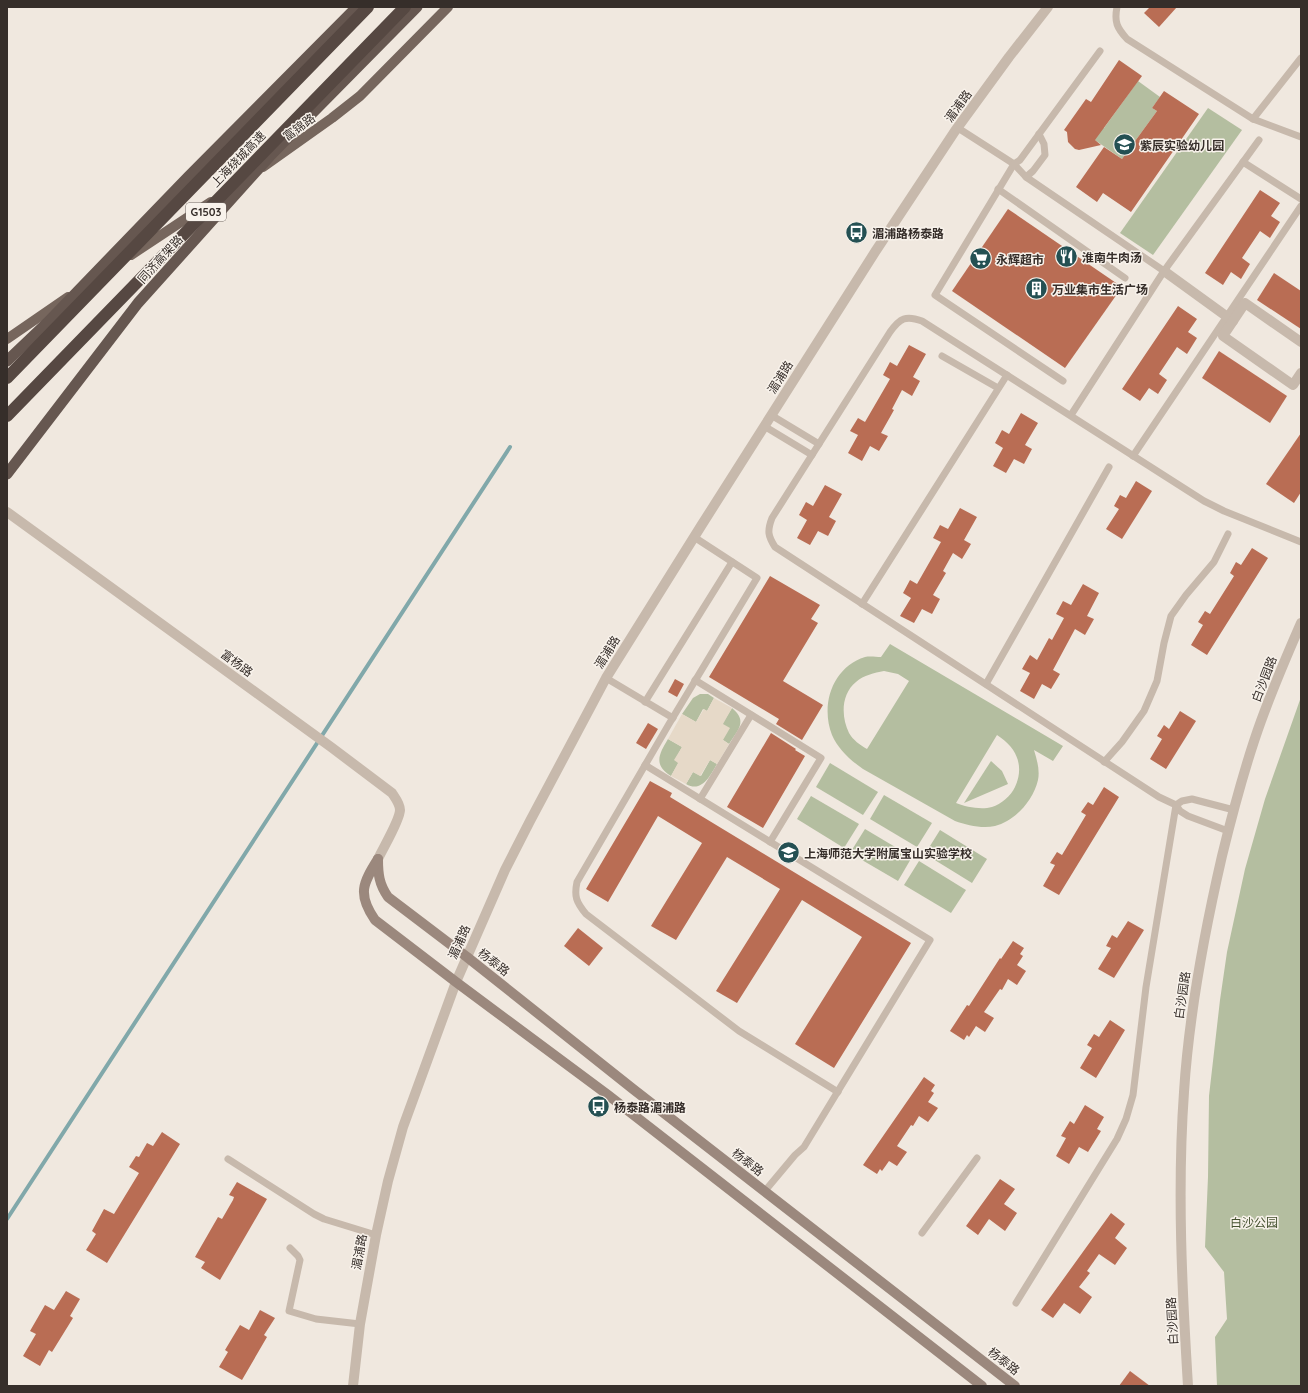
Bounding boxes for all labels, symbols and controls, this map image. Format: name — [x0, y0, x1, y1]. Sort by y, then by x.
street label: 湄浦路 — [941, 87, 975, 125]
street label: 富锦路 — [280, 110, 318, 144]
street label: 上海绕城高速 — [208, 128, 268, 190]
school or university icon: 紫辰实验幼儿园 — [1111, 132, 1137, 158]
place label: 紫辰实验幼儿园 — [1140, 138, 1224, 153]
road number: G1503 — [186, 203, 226, 221]
bus stop icon: 湄浦路杨泰路 — [843, 220, 869, 246]
place label: 湄浦路杨泰路 — [872, 226, 944, 241]
street label: 同济高架路 — [134, 232, 186, 286]
restaurant icon: 淮南牛肉汤 — [1054, 244, 1080, 270]
supermarket icon: 永辉超市 — [968, 246, 994, 272]
place label: 淮南牛肉汤 — [1082, 250, 1142, 265]
place label: 永辉超市 — [996, 252, 1044, 267]
building icon: 万业集市生活广场 — [1024, 276, 1050, 302]
place label: 万业集市生活广场 — [1052, 282, 1148, 297]
street label: 湄浦路 — [764, 358, 796, 396]
street label: 湄浦路 — [591, 633, 623, 671]
street label: 富杨路 — [218, 646, 256, 680]
street label: 白沙园路 — [1248, 654, 1280, 704]
school or university icon: 上海师范大学附属宝山实验学校 — [775, 840, 801, 866]
place label: 上海师范大学附属宝山实验学校 — [804, 846, 972, 861]
street label: 湄浦路 — [445, 922, 473, 962]
street label: 杨泰路 — [475, 945, 513, 979]
street label: 白沙园路 — [1171, 970, 1193, 1020]
bus stop icon: 杨泰路湄浦路 — [586, 1094, 612, 1120]
place label: 杨泰路湄浦路 — [614, 1100, 686, 1115]
street label: 杨泰路 — [729, 1145, 767, 1179]
park label: 白沙公园 — [1230, 1215, 1278, 1230]
street label: 湄浦路 — [348, 1233, 370, 1271]
street label: 白沙园路 — [1163, 1297, 1181, 1345]
street label: 杨泰路 — [985, 1344, 1023, 1378]

